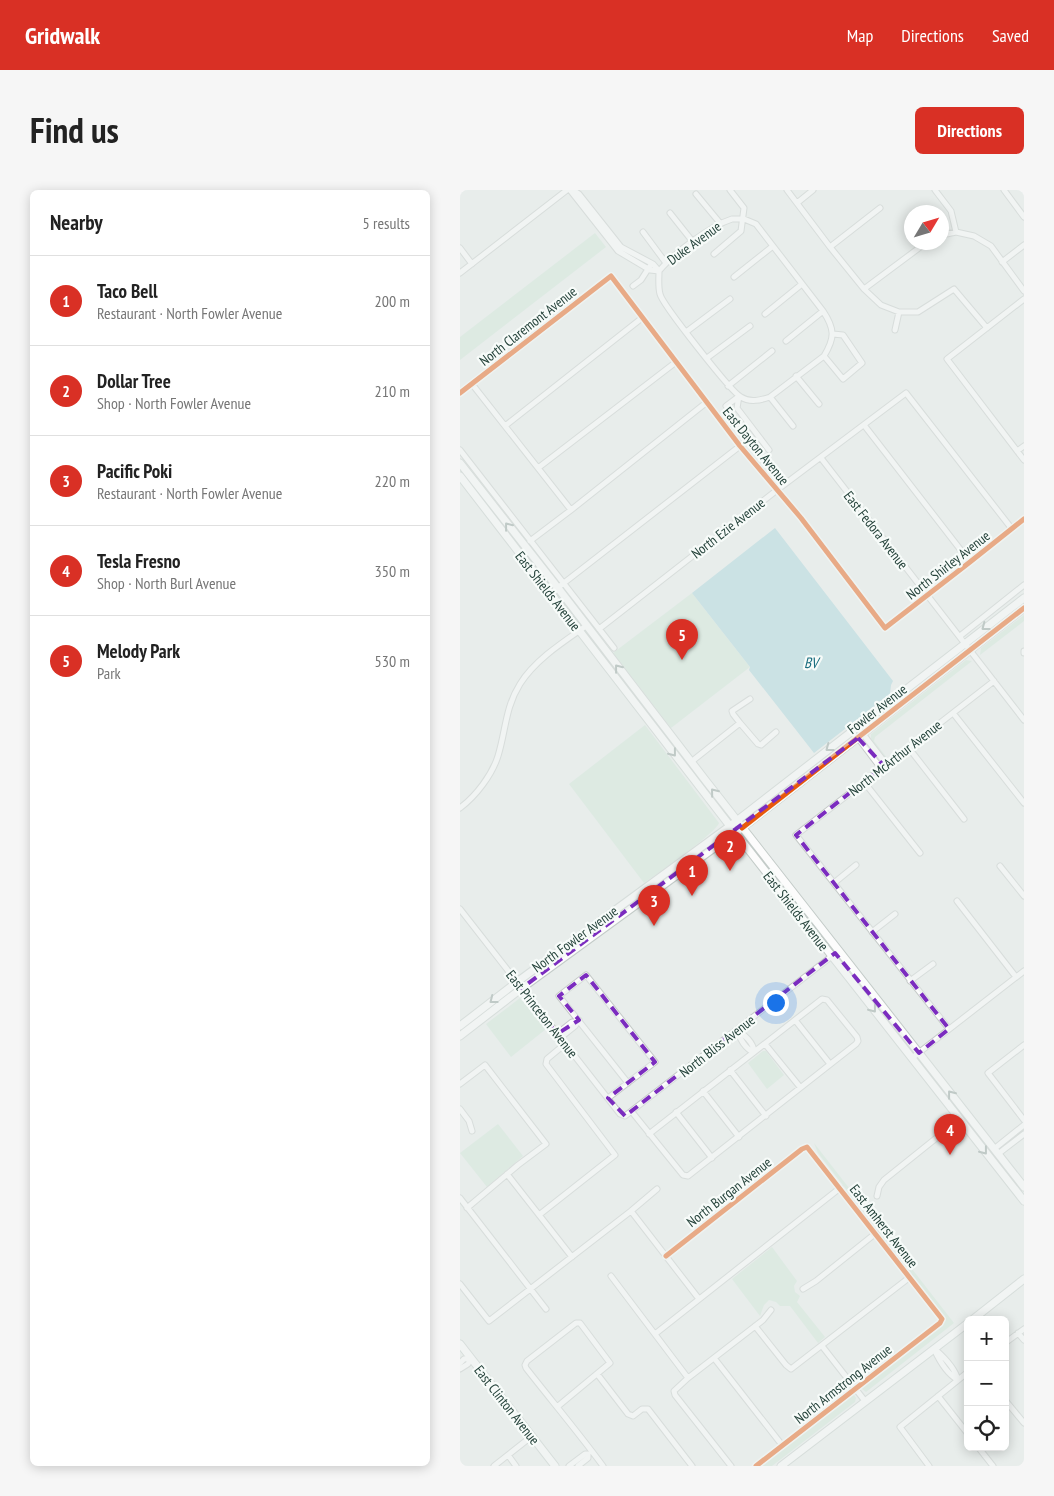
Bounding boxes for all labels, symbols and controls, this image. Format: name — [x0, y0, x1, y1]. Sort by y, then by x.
text: Gridwalk — [25, 20, 100, 51]
text: Map — [847, 24, 873, 47]
text: Directions — [901, 24, 964, 47]
text: Saved — [992, 24, 1029, 47]
text: Find us — [30, 107, 119, 153]
button: Directions — [915, 107, 1024, 154]
north arrow — [904, 205, 949, 250]
text: Nearby — [50, 209, 103, 236]
text: 5 results — [363, 213, 410, 233]
street label: Duke Avenue — [663, 217, 725, 269]
text: Taco Bell — [97, 279, 158, 303]
street label: North Claremont Avenue — [476, 282, 581, 370]
text: 1 — [62, 291, 70, 311]
text: 200 m — [375, 291, 410, 311]
text: Restaurant · North Fowler Avenue — [97, 303, 282, 323]
text: Dollar Tree — [97, 369, 171, 393]
text: 2 — [62, 381, 70, 401]
text: 210 m — [375, 381, 410, 401]
text: Shop · North Fowler Avenue — [97, 393, 251, 413]
street label: East Dayton Avenue — [719, 403, 793, 489]
text: Pacific Poki — [97, 459, 172, 483]
text: 3 — [62, 471, 70, 491]
text: 220 m — [375, 471, 410, 491]
text: Restaurant · North Fowler Avenue — [97, 483, 282, 503]
street label: East Fedora Avenue — [840, 487, 912, 573]
street label: North Ezie Avenue — [688, 494, 769, 562]
one-way arrow — [506, 523, 514, 532]
street label: North Shirley Avenue — [902, 527, 994, 603]
street label: East Shields Avenue — [511, 548, 585, 635]
text: Tesla Fresno — [97, 549, 180, 573]
text: 4 — [62, 561, 70, 581]
text: 350 m — [375, 561, 410, 581]
text: Shop · North Burl Avenue — [97, 573, 236, 593]
pin: 5 — [666, 619, 698, 660]
one-way arrow — [981, 621, 991, 630]
text: Melody Park — [97, 639, 180, 663]
text: 5 — [62, 651, 70, 671]
text: 530 m — [375, 651, 410, 671]
water label: BV — [804, 653, 821, 672]
text: Park — [97, 663, 121, 683]
one-way arrow — [616, 665, 624, 674]
street label: Fowler Avenue — [844, 680, 911, 738]
street label: North McArthur Avenue — [845, 716, 945, 800]
one-way arrow — [826, 743, 835, 751]
one-way arrow — [667, 747, 676, 757]
one-way arrow — [711, 788, 720, 797]
pin: 2 — [714, 830, 746, 871]
pin: 1 — [676, 855, 708, 896]
street label: East Shields Avenue — [759, 868, 833, 955]
pin: 3 — [638, 885, 670, 926]
street label: North Fowler Avenue — [529, 902, 622, 976]
street label: East Princeton Avenue — [502, 966, 582, 1062]
your location — [763, 990, 789, 1016]
one-way arrow — [490, 995, 499, 1003]
one-way arrow — [868, 1003, 876, 1012]
street label: North Bliss Avenue — [676, 1011, 759, 1081]
one-way arrow — [948, 1091, 956, 1100]
pin: 4 — [934, 1114, 966, 1155]
one-way arrow — [979, 1145, 988, 1154]
street label: North Burgan Avenue — [683, 1153, 775, 1231]
street label: East Amherst Avenue — [846, 1181, 922, 1271]
map controls — [964, 1316, 1009, 1451]
button: + — [964, 1316, 1009, 1361]
street label: North Armstrong Avenue — [791, 1340, 895, 1428]
button: − — [964, 1361, 1009, 1406]
street label: East Clinton Avenue — [470, 1362, 544, 1449]
button: locate — [964, 1406, 1009, 1451]

